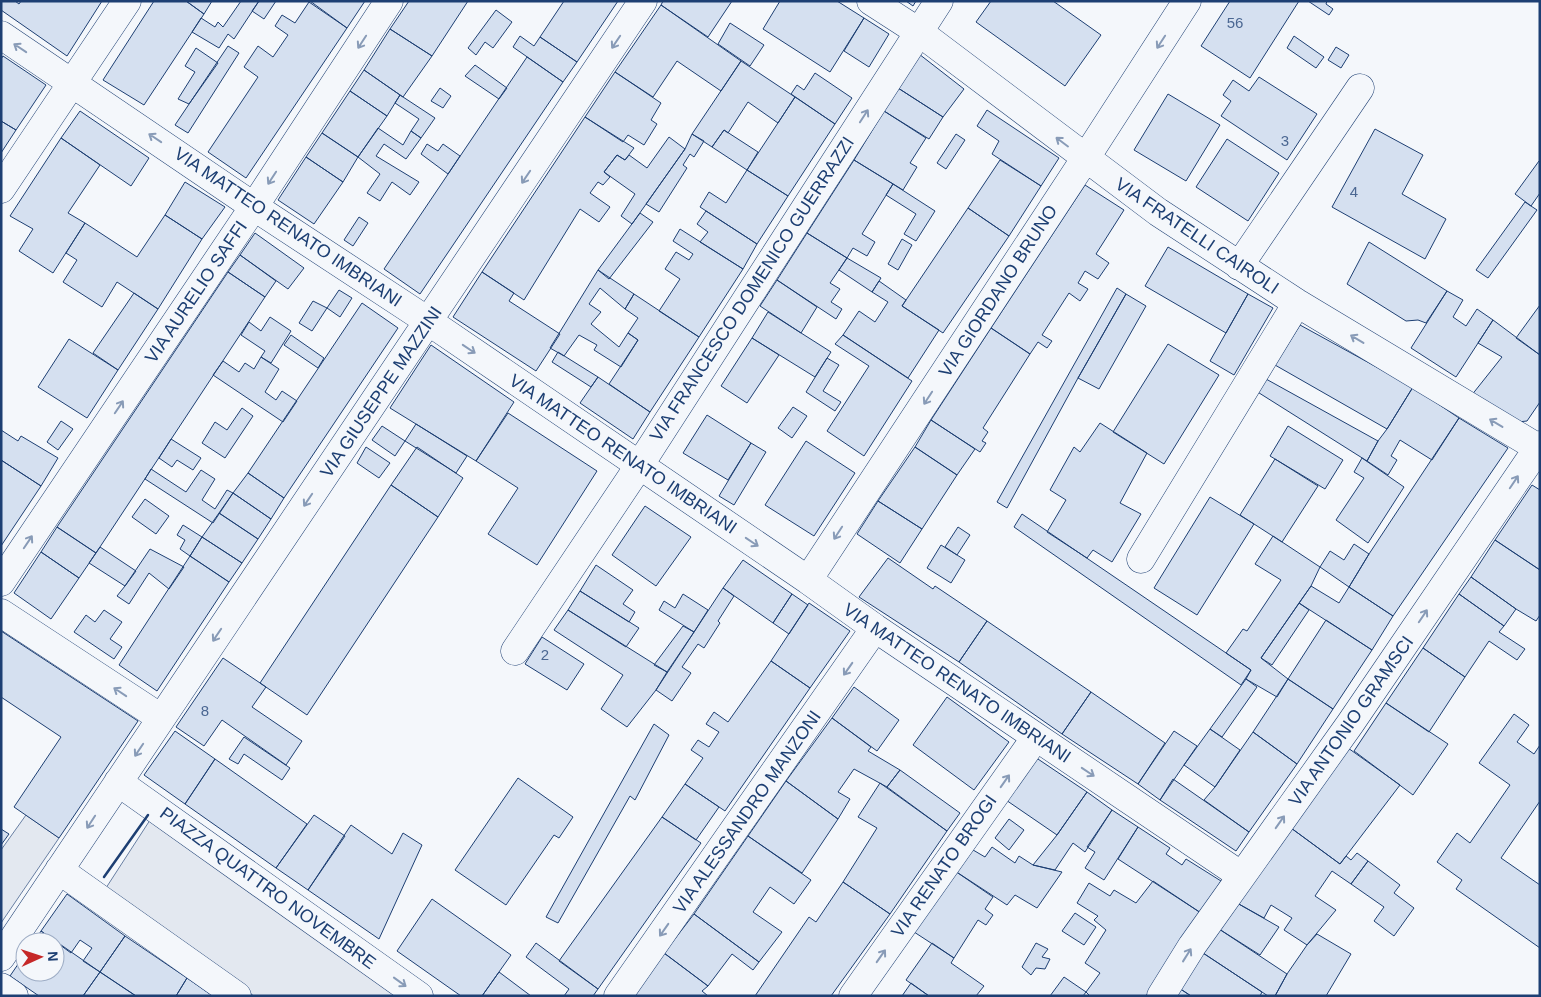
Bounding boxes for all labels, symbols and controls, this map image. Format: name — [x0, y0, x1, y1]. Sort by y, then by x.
house number: 56 — [1227, 14, 1243, 31]
one-way arrow — [611, 34, 621, 48]
one-way arrow — [357, 35, 367, 49]
one-way arrow — [1155, 35, 1165, 49]
one-way arrow — [13, 43, 27, 53]
one-way arrow — [860, 109, 870, 123]
house number: 3 — [1281, 132, 1289, 149]
one-way arrow — [148, 133, 162, 143]
street label: VIA FRANCESCO DOMENICO GUERRAZZI — [646, 133, 858, 445]
one-way arrow — [1056, 136, 1069, 147]
street label: VIA MATTEO RENATO IMBRIANI — [170, 143, 406, 311]
one-way arrow — [520, 169, 530, 183]
one-way arrow — [267, 170, 277, 184]
street label: VIA FRATELLI CAIROLI — [1112, 174, 1282, 298]
house number: 4 — [1350, 183, 1358, 200]
street label: VIA GIORDANO BRUNO — [935, 201, 1061, 381]
street label: VIA AURELIO SAFFI — [141, 217, 251, 367]
street label: VIA GIUSEPPE MAZZINI — [316, 303, 446, 481]
one-way arrow — [1350, 334, 1364, 344]
one-way arrow — [461, 344, 475, 354]
street label: VIA MATTEO RENATO IMBRIANI — [505, 370, 741, 538]
one-way arrow — [923, 390, 933, 404]
one-way arrow — [114, 400, 124, 414]
one-way arrow — [1490, 417, 1504, 427]
one-way arrow — [1509, 475, 1519, 489]
one-way arrow — [302, 493, 313, 507]
one-way arrow — [833, 526, 843, 540]
one-way arrow — [24, 535, 34, 549]
one-way arrow — [745, 537, 759, 547]
street label: VIA MATTEO RENATO IMBRIANI — [839, 599, 1075, 767]
one-way arrow — [1418, 610, 1428, 624]
one-way arrow — [212, 628, 222, 642]
street label: VIA ANTONIO GRAMSCI — [1285, 632, 1417, 810]
house number: 2 — [541, 646, 549, 663]
one-way arrow — [843, 661, 853, 675]
one-way arrow — [114, 687, 128, 697]
house number: 8 — [201, 702, 209, 719]
street label: VIA ALESSANDRO MANZONI — [669, 707, 825, 917]
one-way arrow — [134, 742, 144, 756]
one-way arrow — [1081, 767, 1095, 777]
one-way arrow — [1000, 774, 1010, 788]
street label: VIA RENATO BROGI — [887, 791, 1001, 941]
street label: PIAZZA QUATTRO NOVEMBRE — [156, 803, 380, 973]
one-way arrow — [86, 815, 96, 829]
one-way arrow — [1275, 815, 1285, 829]
one-way arrow — [659, 923, 669, 937]
north arrow — [15, 932, 65, 982]
one-way arrow — [1182, 948, 1192, 962]
one-way arrow — [876, 949, 886, 963]
text: N — [45, 951, 61, 962]
one-way arrow — [393, 977, 407, 987]

